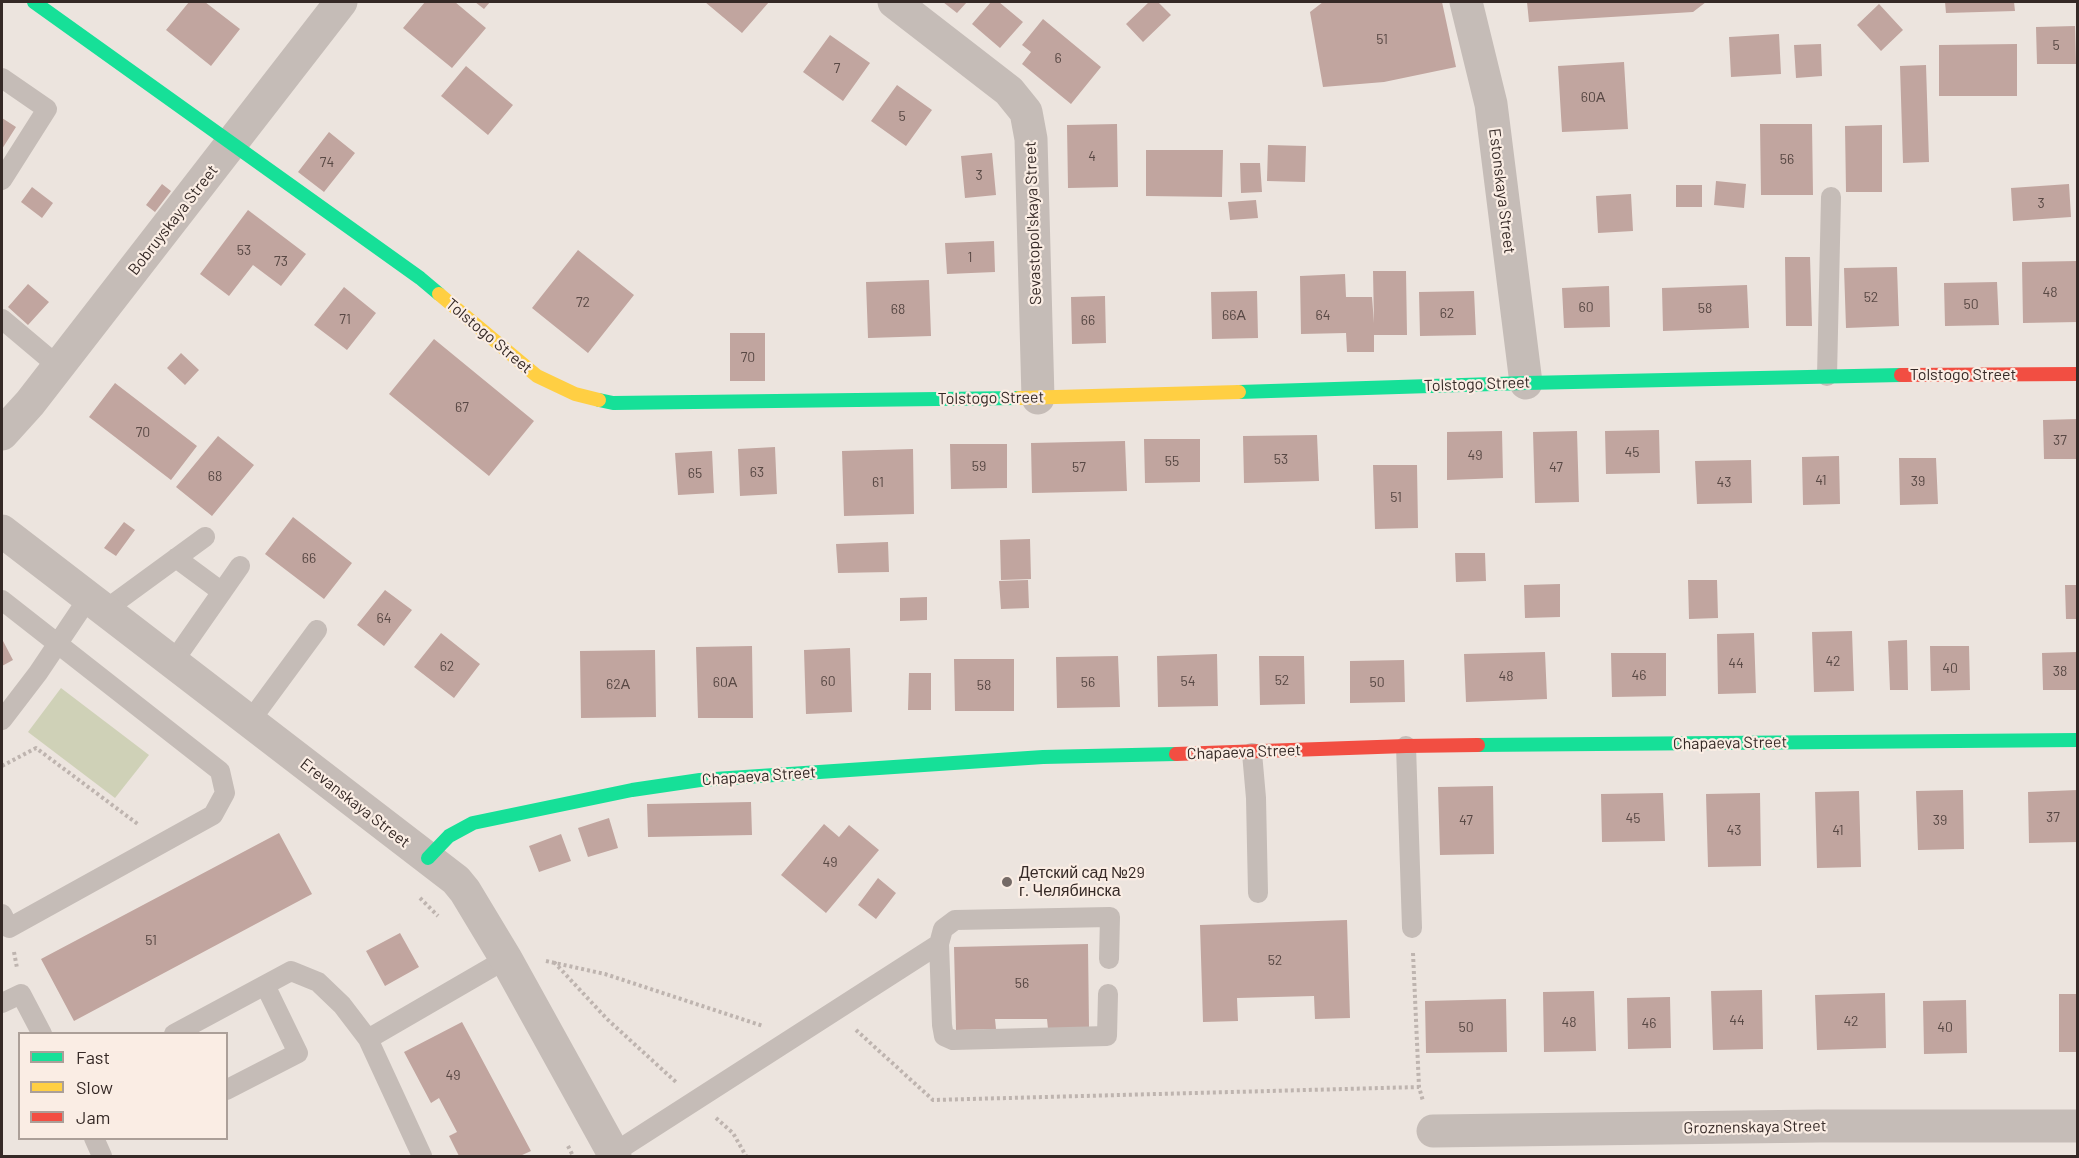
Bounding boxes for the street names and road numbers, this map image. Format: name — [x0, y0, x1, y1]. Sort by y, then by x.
street label: Estonskaya Street — [1485, 127, 1519, 255]
street label: Sevastopol'skaya Street — [1021, 141, 1045, 305]
street label: Bobruyskaya Street — [124, 161, 222, 279]
street label: Tolstogo Street — [442, 294, 536, 378]
street label: Tolstogo Street — [1910, 365, 2016, 385]
street label: Tolstogo Street — [1423, 373, 1531, 395]
street label: Tolstogo Street — [938, 387, 1044, 409]
street label: Chapaeva Street — [1673, 732, 1787, 754]
street label: Chapaeva Street — [1187, 740, 1301, 764]
street label: Erevanskaya Street — [296, 754, 414, 852]
street label: Chapaeva Street — [701, 762, 817, 790]
street label: Groznenskaya Street — [1683, 1116, 1827, 1138]

